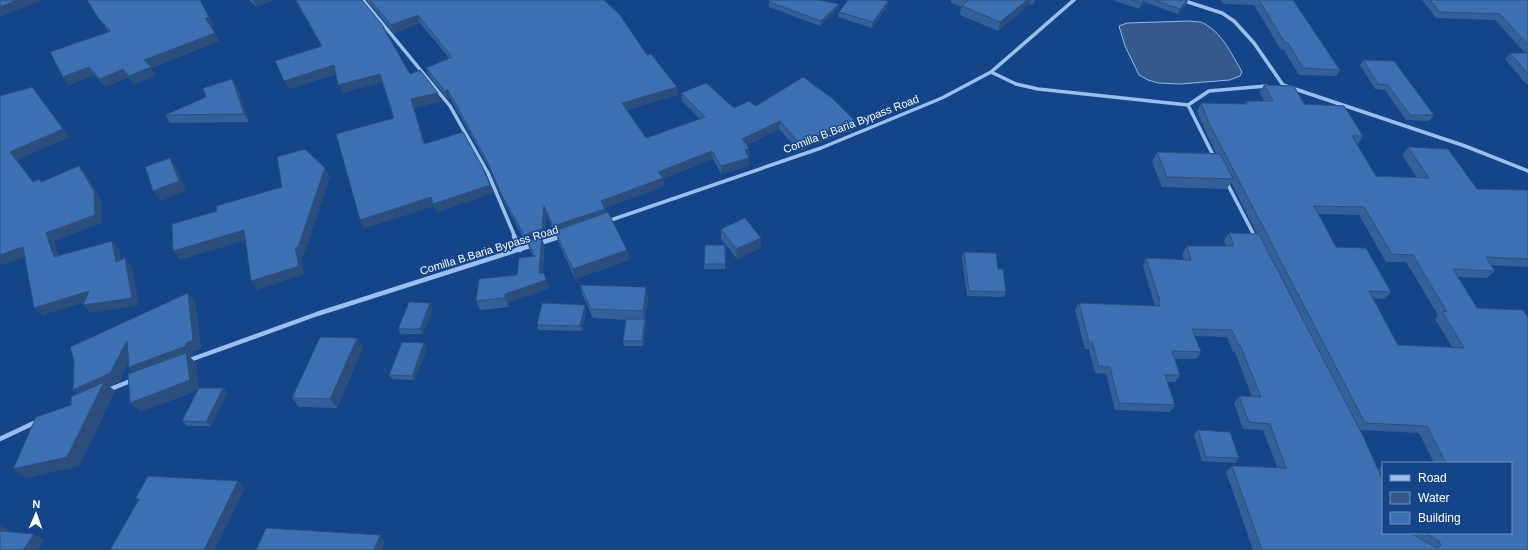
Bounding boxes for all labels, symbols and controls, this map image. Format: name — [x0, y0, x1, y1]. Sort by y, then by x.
street label: Comilla B.Baria Bypass Road — [781, 93, 921, 155]
street label: Comilla B.Baria Bypass Road — [418, 223, 560, 277]
legend — [1382, 462, 1512, 534]
text: Road — [1418, 471, 1447, 485]
text: Water — [1418, 491, 1450, 505]
north arrow — [16, 494, 56, 534]
text: N — [32, 498, 41, 510]
text: Building — [1418, 511, 1461, 525]

